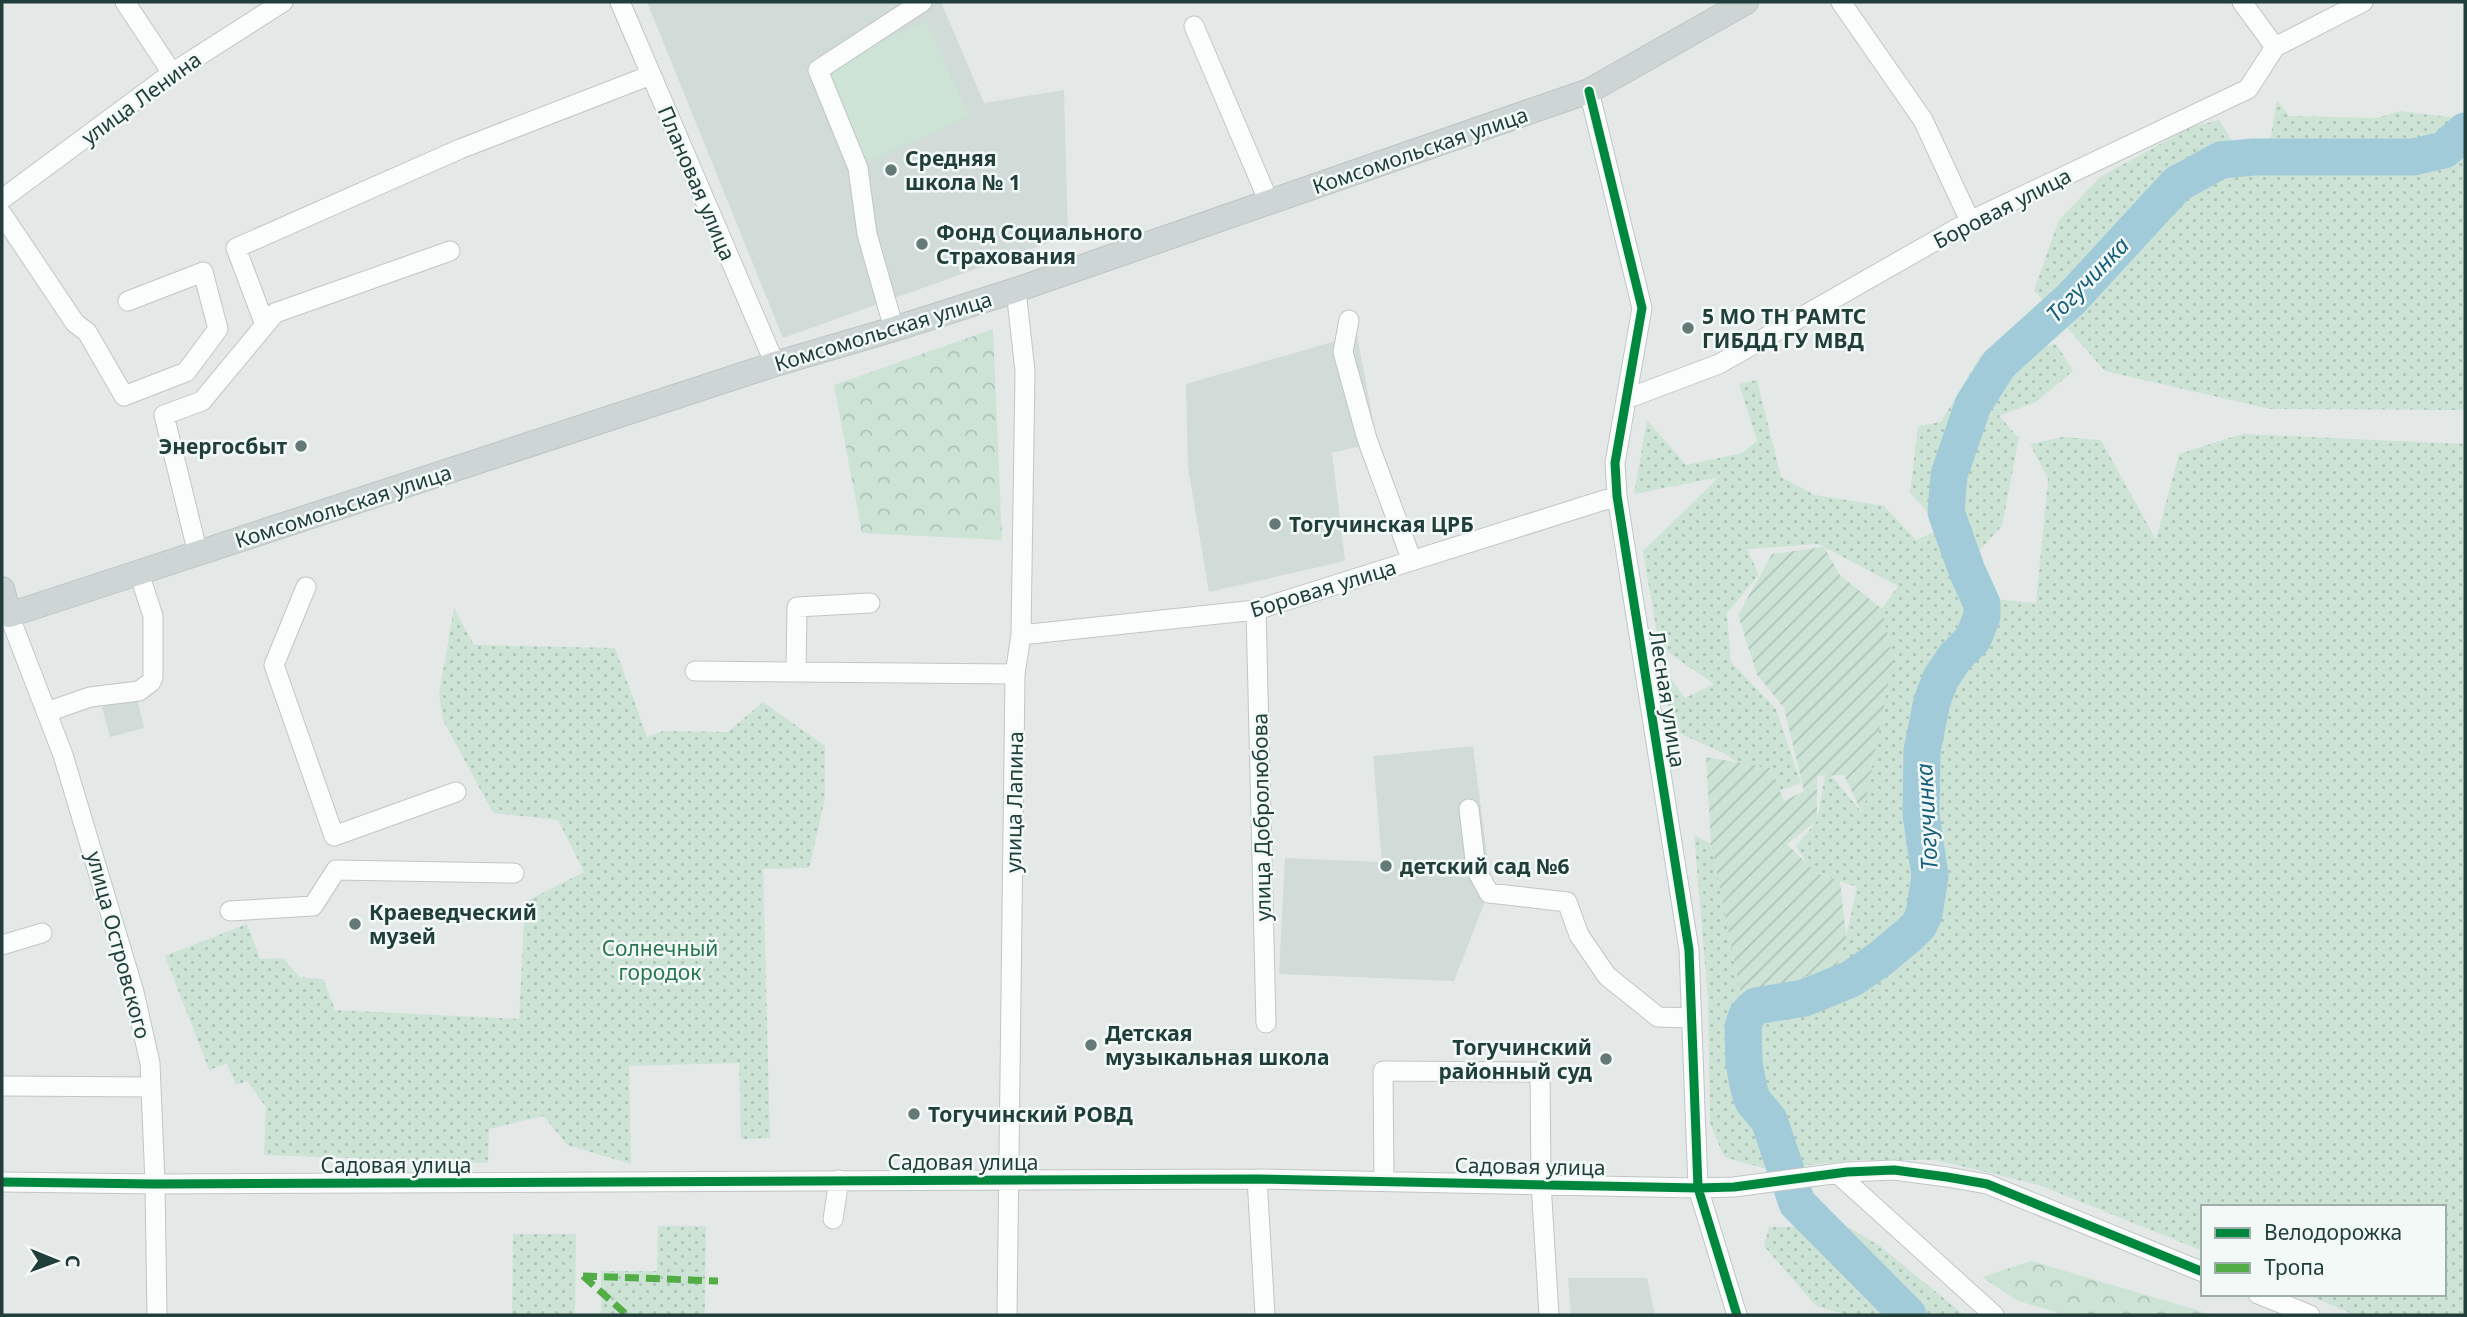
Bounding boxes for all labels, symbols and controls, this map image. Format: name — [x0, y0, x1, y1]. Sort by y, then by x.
street label: улица Ленина — [75, 45, 207, 151]
street label: Комсомольская улица — [1309, 100, 1531, 200]
street label: Плановая улица — [652, 101, 742, 265]
place label: Средняя школа № 1 — [905, 144, 1021, 196]
street label: Боровая улица — [1928, 161, 2076, 255]
marker: Средняя школа № 1 — [883, 162, 899, 178]
place label: Фонд Социального Страхования — [936, 218, 1143, 270]
water label: Тогучинка — [2038, 229, 2136, 329]
marker: Фонд Социального Страхования — [914, 236, 930, 252]
street label: Комсомольская улица — [771, 285, 995, 377]
place label: 5 МО ТН РАМТС ГИБДД ГУ МВД — [1702, 302, 1866, 354]
marker: 5 МО ТН РАМТС ГИБДД ГУ МВД — [1680, 320, 1696, 336]
place label: Энергосбыт — [158, 432, 287, 460]
marker: Энергосбыт — [293, 438, 309, 454]
street label: Комсомольская улица — [231, 458, 455, 554]
place label: Тогучинская ЦРБ — [1289, 510, 1474, 538]
marker: Тогучинская ЦРБ — [1267, 516, 1283, 532]
street label: Боровая улица — [1247, 553, 1399, 623]
street label: Лесная улица — [1643, 629, 1693, 769]
street label: улица Добролюбова — [1245, 713, 1277, 921]
street label: улица Лапина — [999, 731, 1029, 873]
water label: Тогучинка — [1907, 762, 1945, 872]
street label: улица Островского — [80, 848, 158, 1042]
place label: детский сад №6 — [1400, 852, 1570, 880]
marker: детский сад №6 — [1378, 858, 1394, 874]
place label: Краеведческий музей — [369, 898, 537, 950]
marker: Краеведческий музей — [347, 916, 363, 932]
park label: Солнечный городок — [602, 934, 718, 986]
place label: Детская музыкальная школа — [1105, 1019, 1329, 1071]
place label: Тогучинский районный суд — [1439, 1033, 1593, 1085]
marker: Детская музыкальная школа — [1083, 1037, 1099, 1053]
marker: Тогучинский районный суд — [1598, 1051, 1614, 1067]
place label: Тогучинский РОВД — [928, 1100, 1134, 1128]
marker: Тогучинский РОВД — [906, 1106, 922, 1122]
street label: Садовая улица — [888, 1148, 1038, 1176]
street label: Садовая улица — [321, 1151, 471, 1179]
street label: Садовая улица — [1454, 1151, 1606, 1181]
legend — [2201, 1205, 2446, 1296]
text: Велодорожка — [2264, 1218, 2402, 1246]
north arrow — [21, 1226, 91, 1296]
text: Тропа — [2264, 1253, 2325, 1281]
text: С — [60, 1255, 86, 1268]

